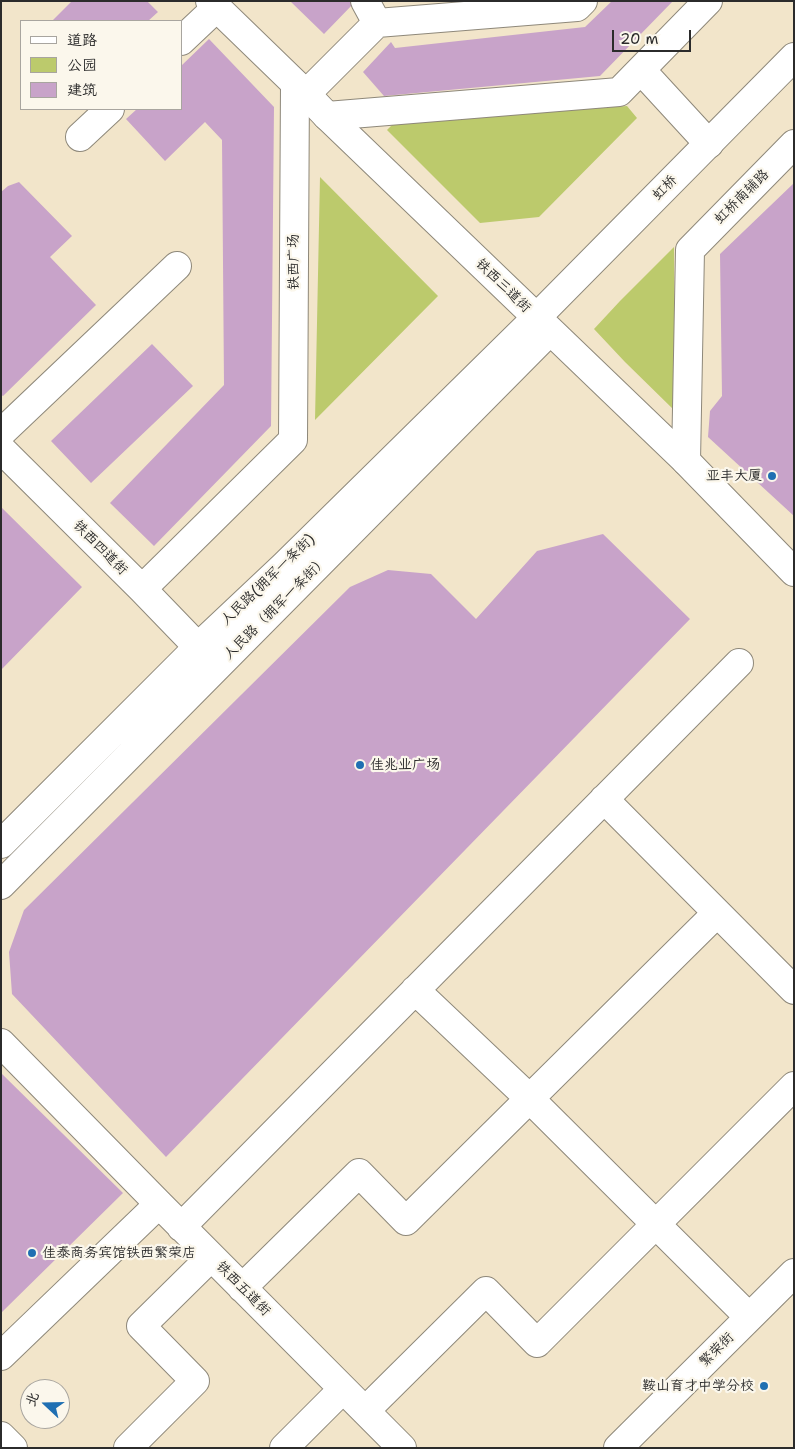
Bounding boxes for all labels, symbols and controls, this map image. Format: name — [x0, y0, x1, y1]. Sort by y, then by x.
legend — [20, 20, 182, 110]
scale bar — [615, 20, 694, 52]
text: 20 m — [620, 29, 659, 49]
text: 道路 — [67, 30, 97, 50]
text: 公园 — [67, 55, 97, 75]
text: 建筑 — [67, 80, 97, 100]
street label: 虹桥南辅路 — [711, 166, 773, 228]
street label: 虹桥 — [649, 172, 681, 204]
street label: 铁西广场 — [286, 234, 302, 290]
street label: 铁西三道街 — [472, 256, 534, 316]
place label: 亚丰大厦 — [706, 468, 762, 484]
marker: 亚丰大厦 — [766, 470, 778, 482]
street label: 铁西四道街 — [69, 517, 131, 579]
street label: 人民路(拥军一条街) — [218, 531, 318, 629]
street label: 人民路（拥军一条街） — [221, 553, 331, 663]
place label: 佳兆业广场 — [370, 757, 440, 773]
marker: 佳兆业广场 — [354, 759, 366, 771]
place label: 佳泰商务宾馆铁西繁荣店 — [42, 1245, 196, 1261]
marker: 佳泰商务宾馆铁西繁荣店 — [26, 1247, 38, 1259]
street label: 铁西五道街 — [212, 1258, 274, 1320]
street label: 繁荣街 — [696, 1329, 738, 1371]
place label: 鞍山育才中学分校 — [642, 1378, 754, 1394]
north arrow — [20, 1379, 70, 1429]
marker: 鞍山育才中学分校 — [758, 1380, 770, 1392]
text: 北 — [21, 1389, 43, 1409]

